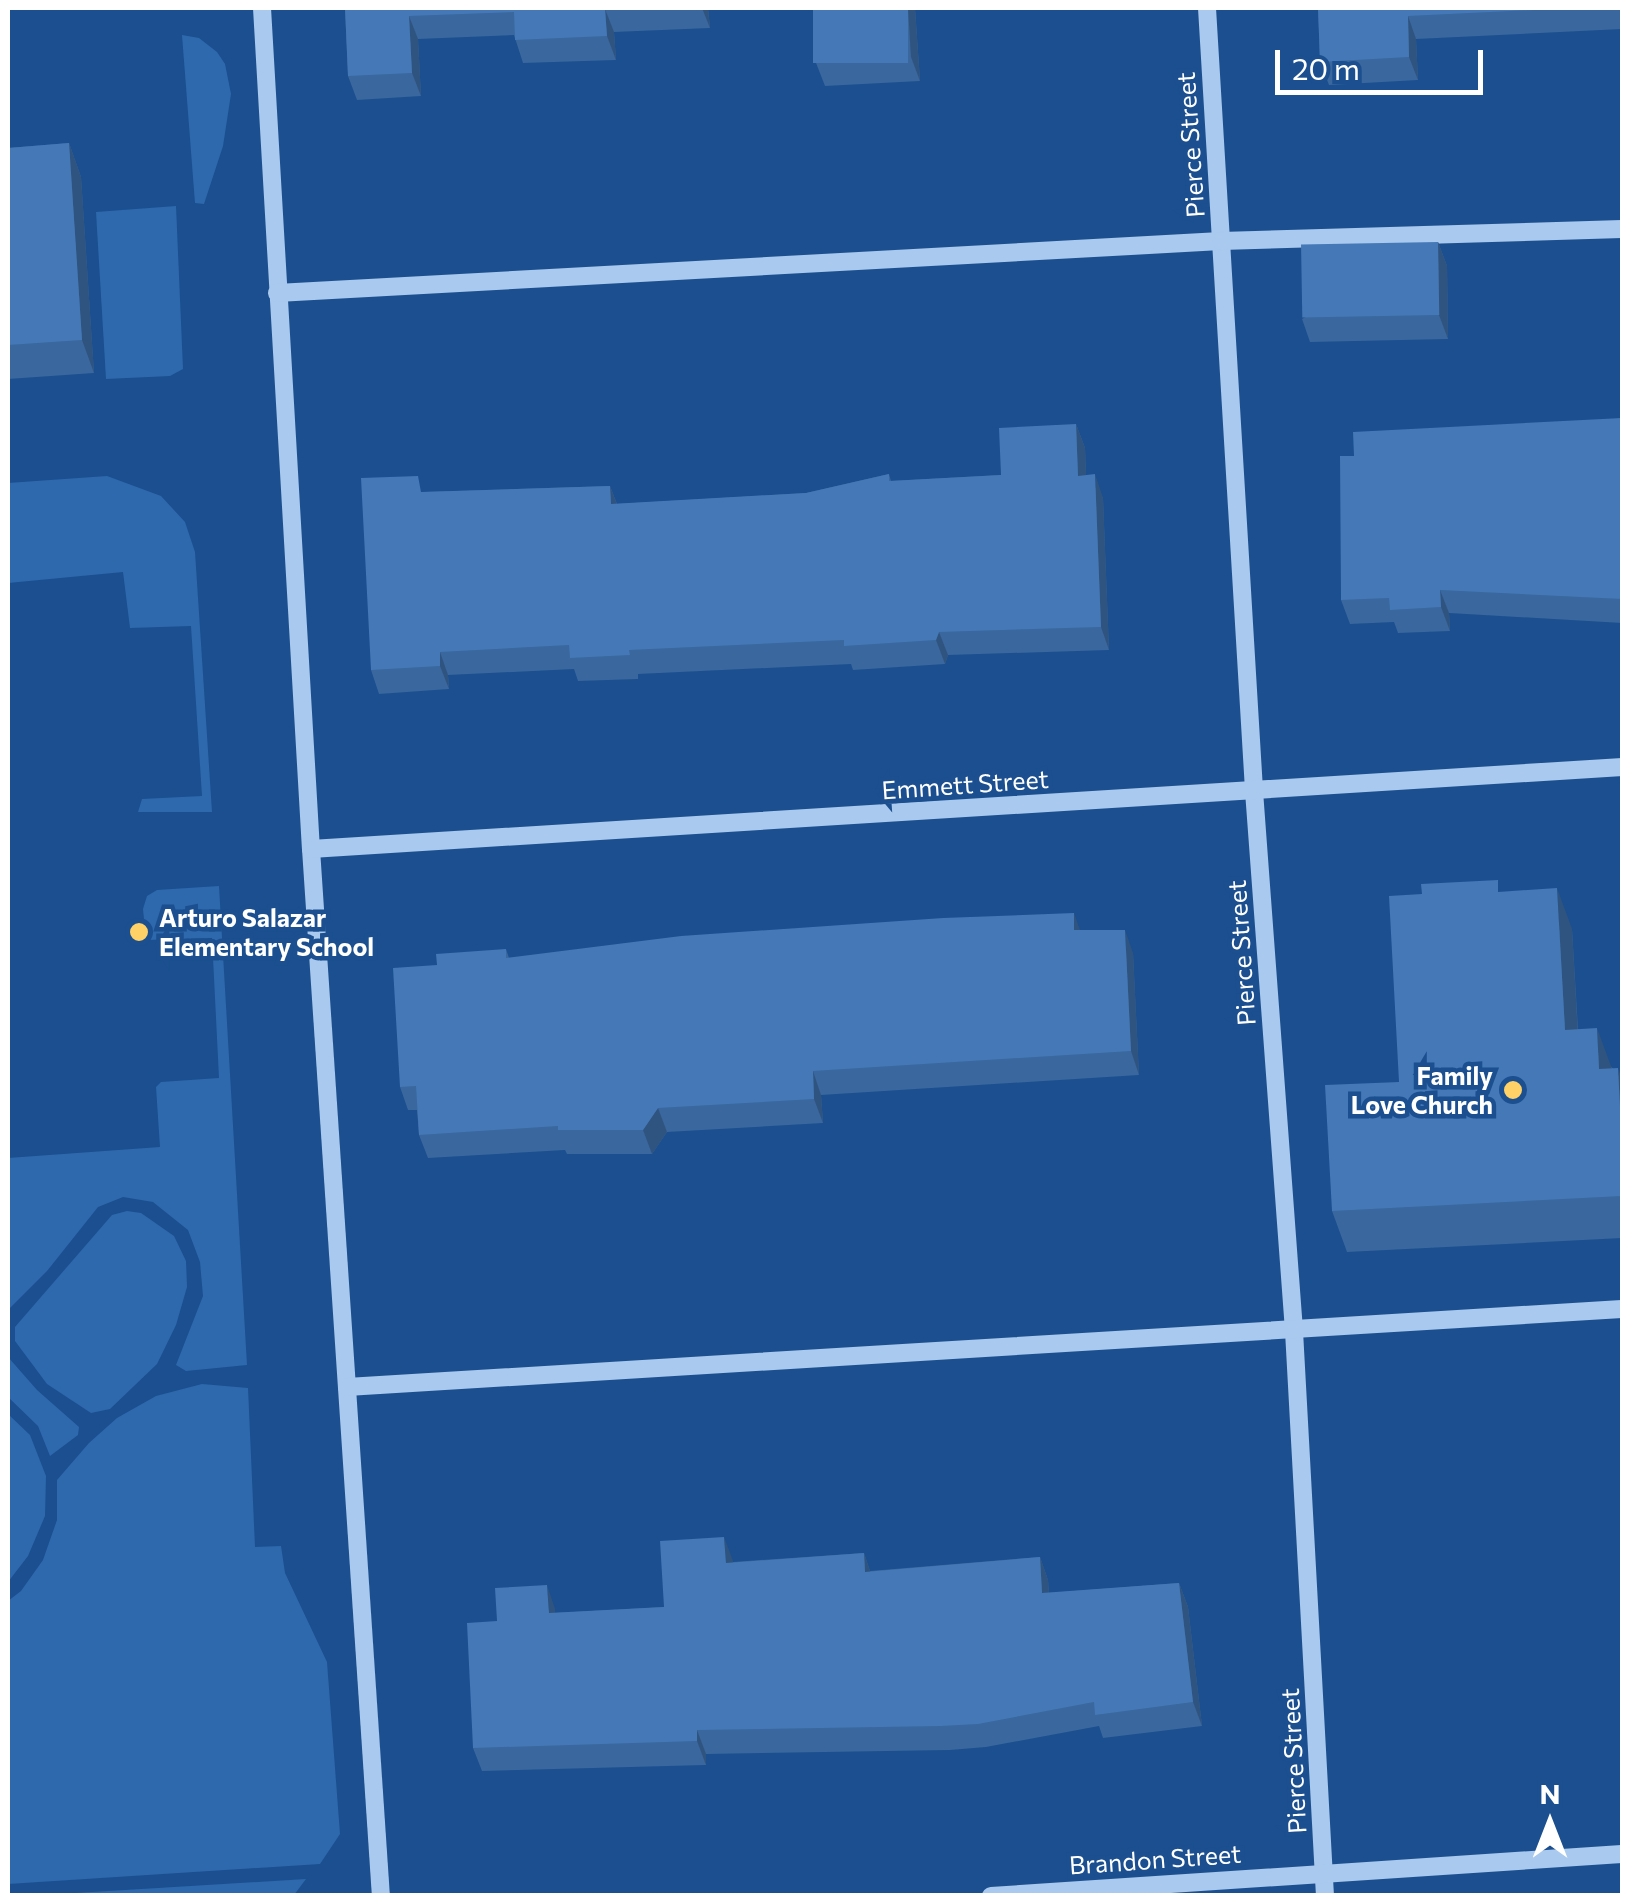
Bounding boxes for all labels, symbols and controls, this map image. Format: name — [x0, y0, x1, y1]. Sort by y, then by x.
scale bar — [1280, 30, 1488, 92]
text: 20 m — [1292, 49, 1360, 86]
street label: Pierce Street — [1170, 71, 1210, 219]
street label: Emmett Street — [880, 763, 1050, 805]
street label: Pierce Street — [1221, 879, 1261, 1027]
place label: Arturo Salazar Elementary School — [159, 903, 374, 962]
marker: Arturo Salazar Elementary School — [128, 921, 150, 943]
place label: Family Love Church — [1351, 1061, 1493, 1120]
marker: Family Love Church — [1502, 1079, 1524, 1101]
street label: Pierce Street — [1274, 1687, 1312, 1835]
north arrow — [1500, 1773, 1600, 1873]
text: N — [1540, 1776, 1561, 1810]
street label: Brandon Street — [1068, 1838, 1242, 1880]

